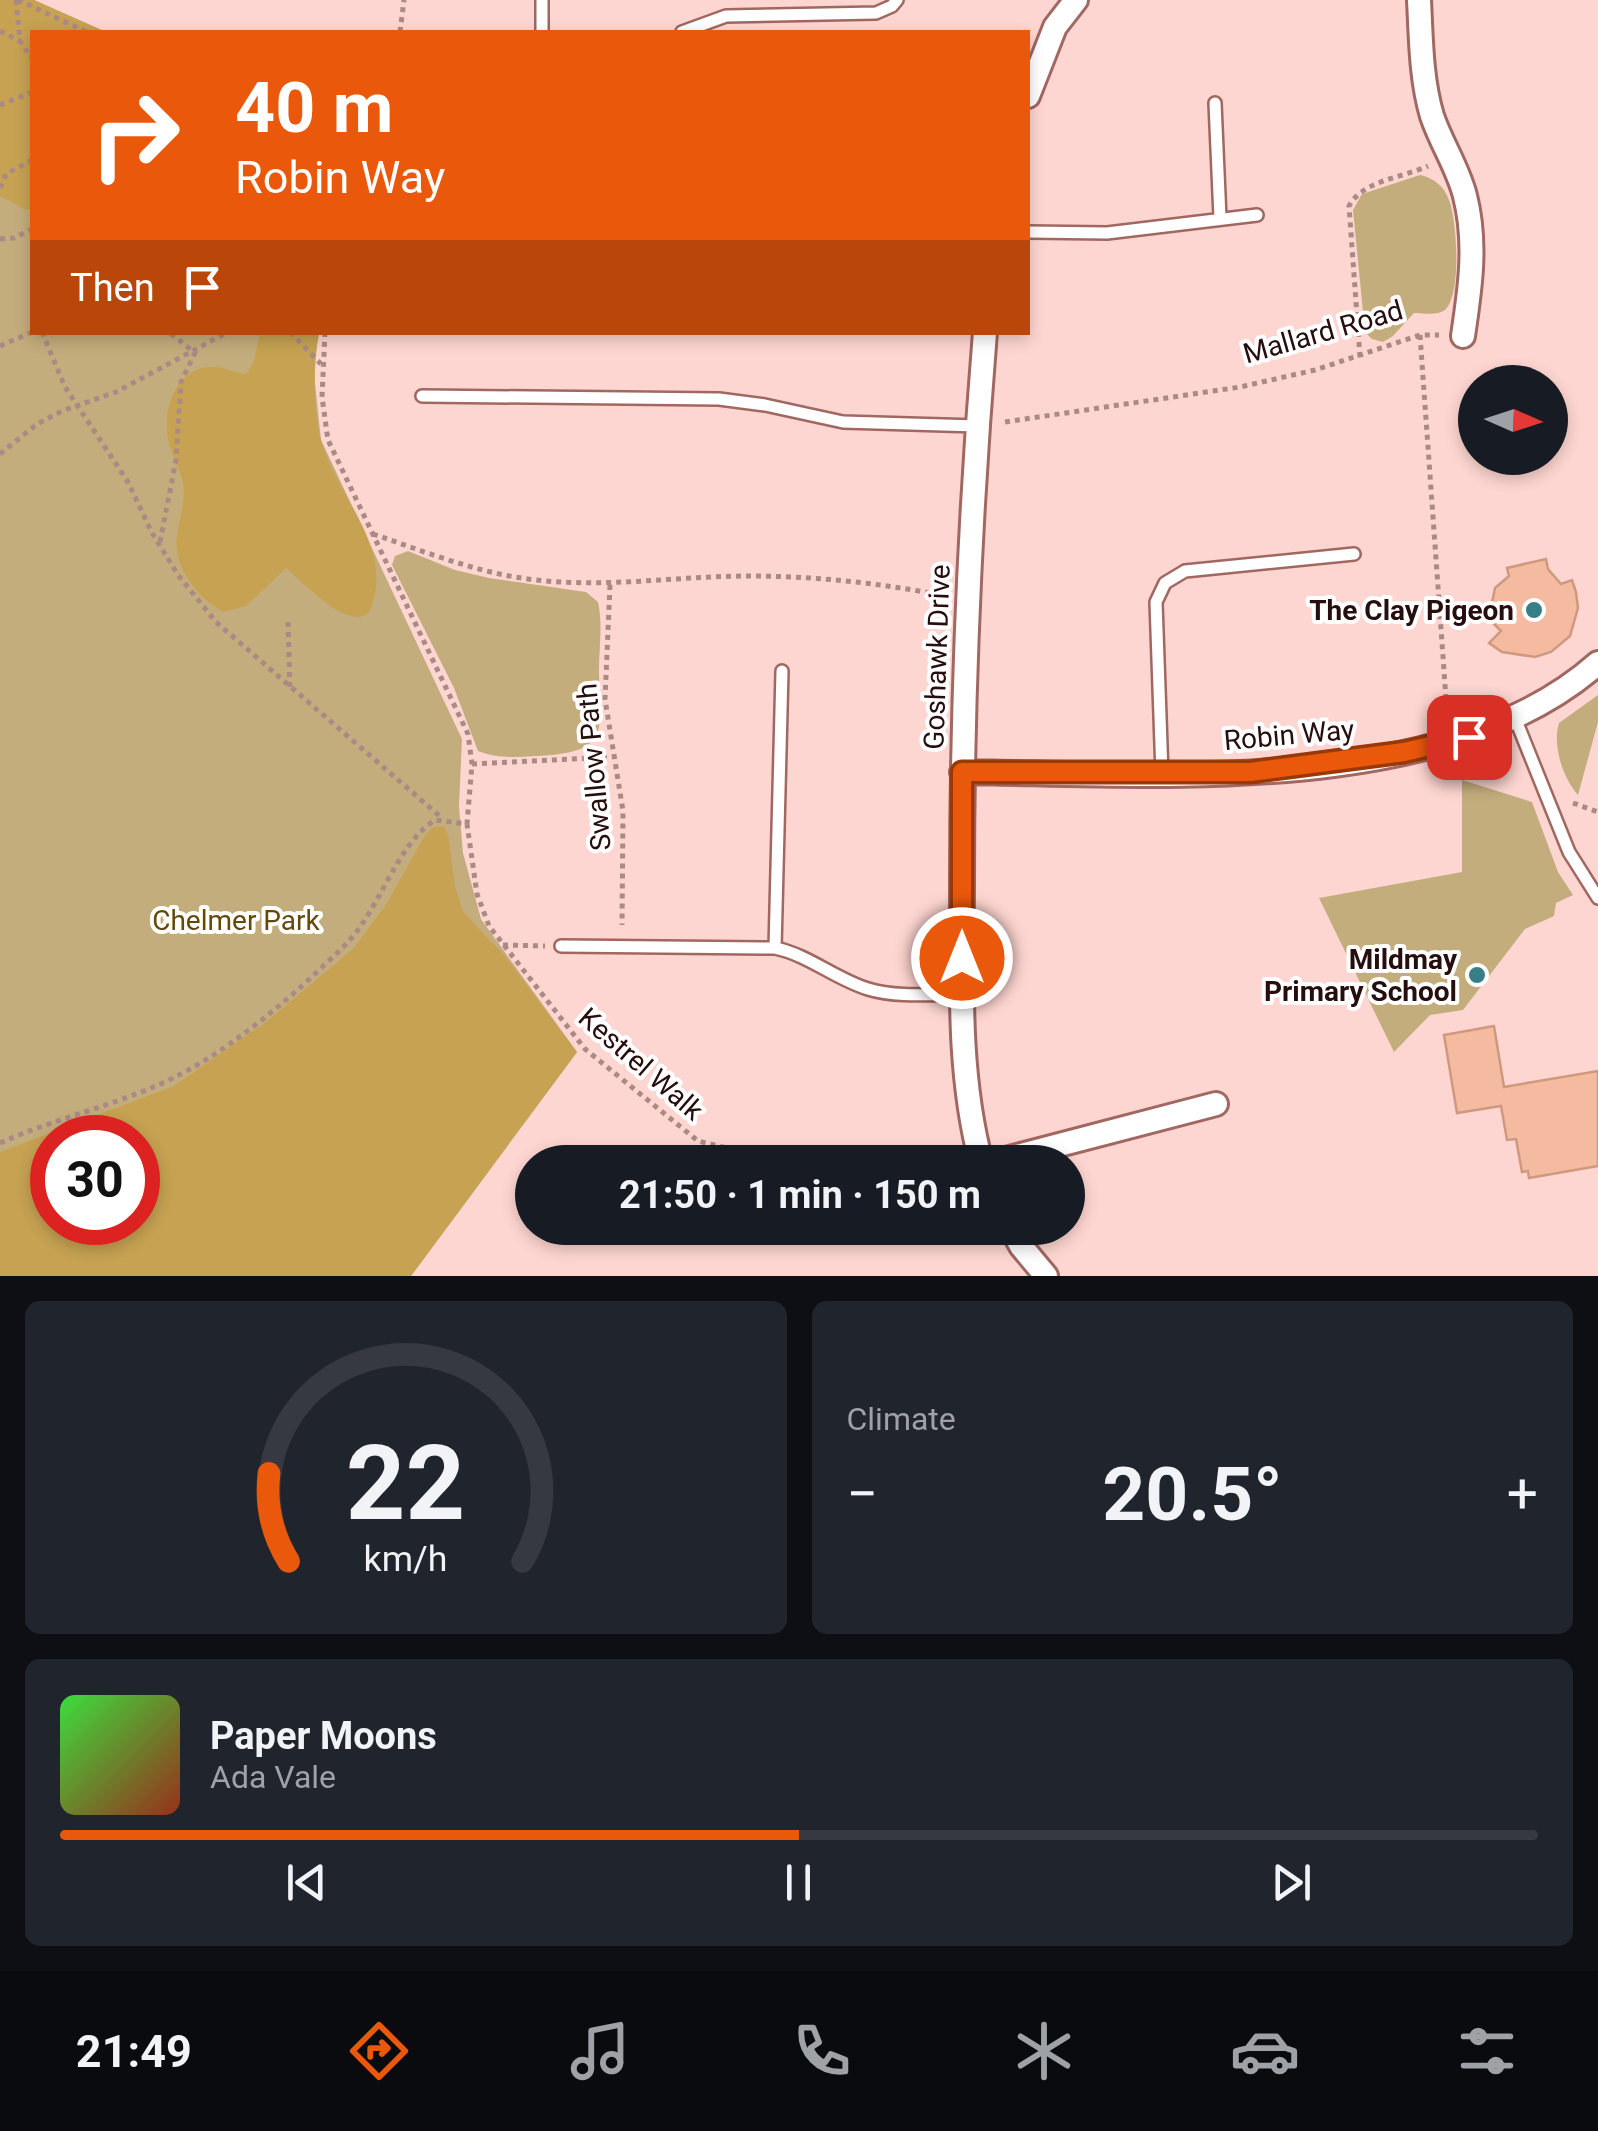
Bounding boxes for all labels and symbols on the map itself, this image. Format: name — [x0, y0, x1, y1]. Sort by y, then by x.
street label: Mallard Road — [1239, 293, 1407, 371]
north arrow — [1458, 365, 1568, 475]
street label: Goshawk Drive — [917, 564, 957, 750]
place label: The Clay Pigeon — [1309, 594, 1514, 627]
marker: The Clay Pigeon — [1523, 599, 1545, 621]
street label: Swallow Path — [570, 682, 618, 852]
pin — [1427, 695, 1512, 780]
street label: Robin Way — [1222, 713, 1356, 757]
park label: Chelmer Park — [152, 904, 321, 937]
position arrow — [910, 906, 1014, 1010]
place label: Mildmay Primary School — [1264, 943, 1458, 1008]
marker: Mildmay Primary School — [1466, 964, 1488, 986]
street label: Kestrel Walk — [572, 1001, 711, 1128]
speed limit sign: 30 — [30, 1115, 160, 1245]

